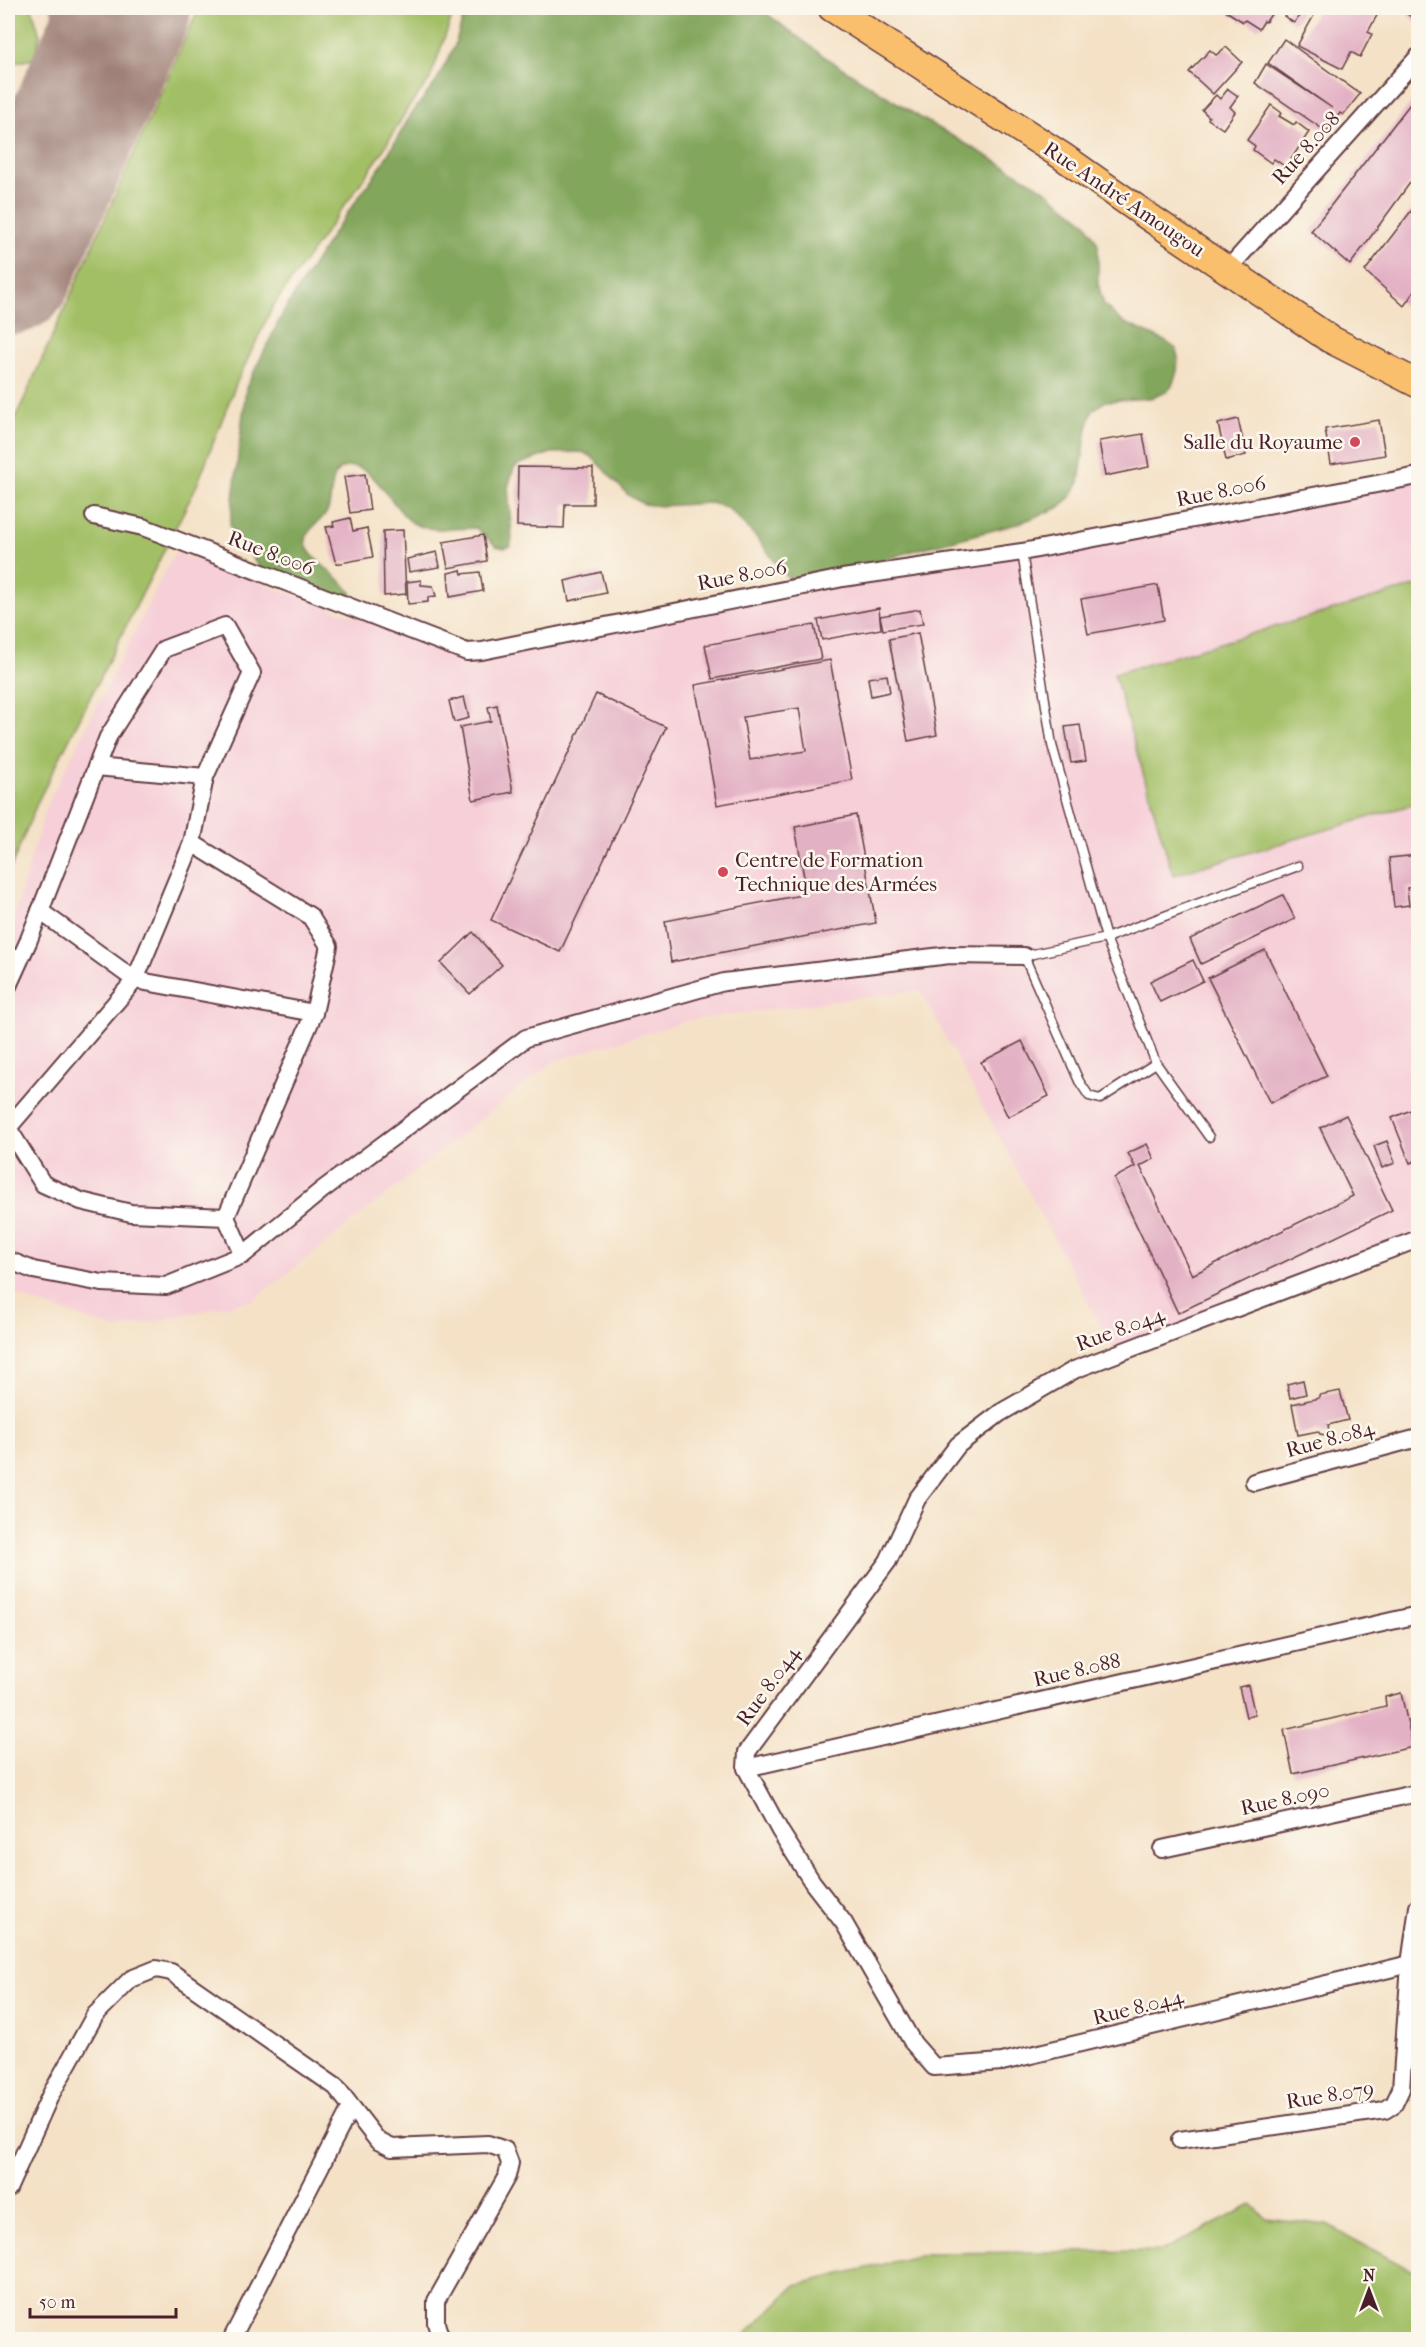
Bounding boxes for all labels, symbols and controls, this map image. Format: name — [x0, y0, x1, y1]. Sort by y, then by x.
street label: Rue 8.008 — [1267, 107, 1345, 189]
street label: Rue André Amougou — [1039, 136, 1209, 262]
place label: Salle du Royaume — [1183, 430, 1343, 454]
marker: Salle du Royaume — [1348, 435, 1362, 449]
street label: Rue 8.006 — [1174, 470, 1268, 511]
street label: Rue 8.006 — [224, 526, 318, 581]
street label: Rue 8.006 — [695, 554, 789, 595]
place label: Centre de Formation Technique des Armées — [735, 848, 937, 896]
marker: Centre de Formation Technique des Armées — [716, 865, 730, 879]
street label: Rue 8.044 — [1072, 1302, 1168, 1356]
street label: Rue 8.084 — [1283, 1416, 1377, 1462]
street label: Rue 8.044 — [731, 1641, 805, 1730]
street label: Rue 8.088 — [1031, 1648, 1123, 1692]
street label: Rue 8.090 — [1238, 1778, 1332, 1820]
street label: Rue 8.044 — [1090, 1984, 1186, 2030]
street label: Rue 8.079 — [1284, 2076, 1376, 2114]
north arrow — [1339, 2260, 1399, 2320]
text: N — [1363, 2266, 1376, 2285]
scale bar — [30, 2281, 176, 2319]
text: 50 m — [39, 2292, 76, 2313]

